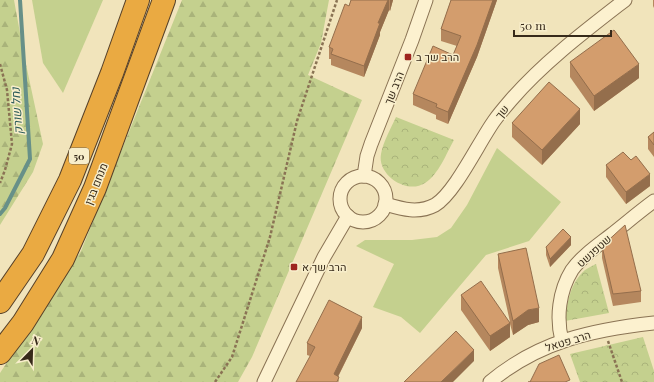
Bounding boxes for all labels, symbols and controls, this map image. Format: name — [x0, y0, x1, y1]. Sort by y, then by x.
scale bar — [514, 12, 611, 38]
text: 50 m — [520, 17, 546, 33]
place label: הרב שך ב — [416, 49, 459, 64]
marker: הרב שך ב — [403, 52, 413, 62]
street label: הרב שך — [380, 69, 407, 107]
water label: נחל שורק — [6, 85, 26, 135]
street label: שך — [491, 101, 512, 122]
road number: 50 — [69, 148, 89, 164]
street label: מנחם בגין — [80, 161, 111, 207]
street label: שטפנשט — [573, 231, 614, 270]
place label: הרב שך א — [302, 259, 346, 274]
marker: הרב שך א — [289, 262, 299, 272]
street label: הרב פטאל — [543, 327, 592, 355]
north arrow — [12, 330, 52, 370]
text: N — [30, 332, 43, 349]

